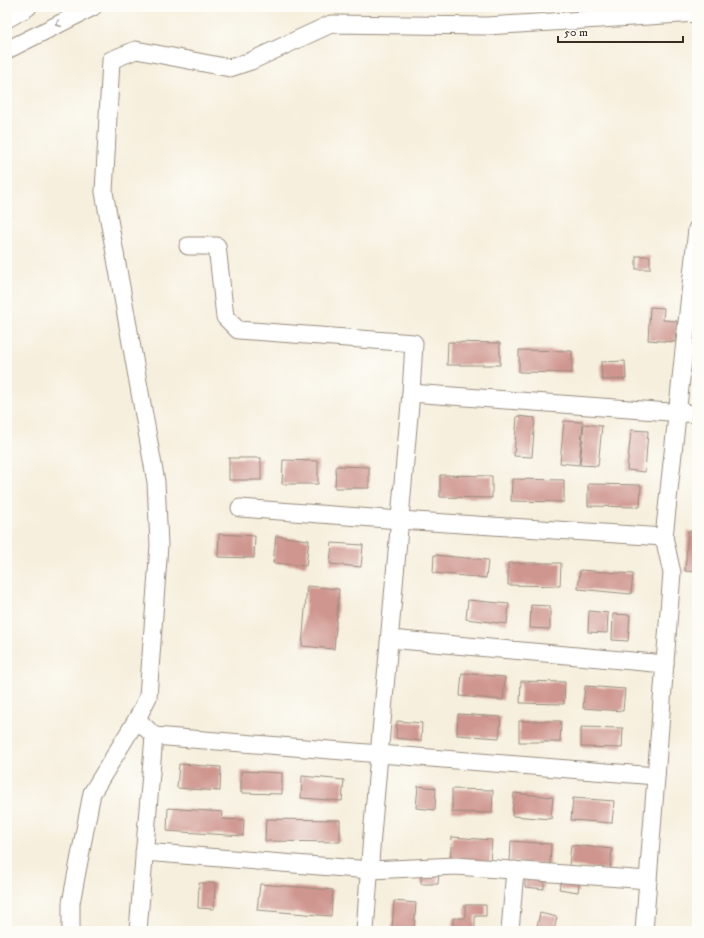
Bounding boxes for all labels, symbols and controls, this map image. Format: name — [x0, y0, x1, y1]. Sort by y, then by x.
scale bar — [558, 18, 683, 44]
one-way arrow — [55, 19, 63, 27]
text: 50 m — [564, 25, 588, 40]

